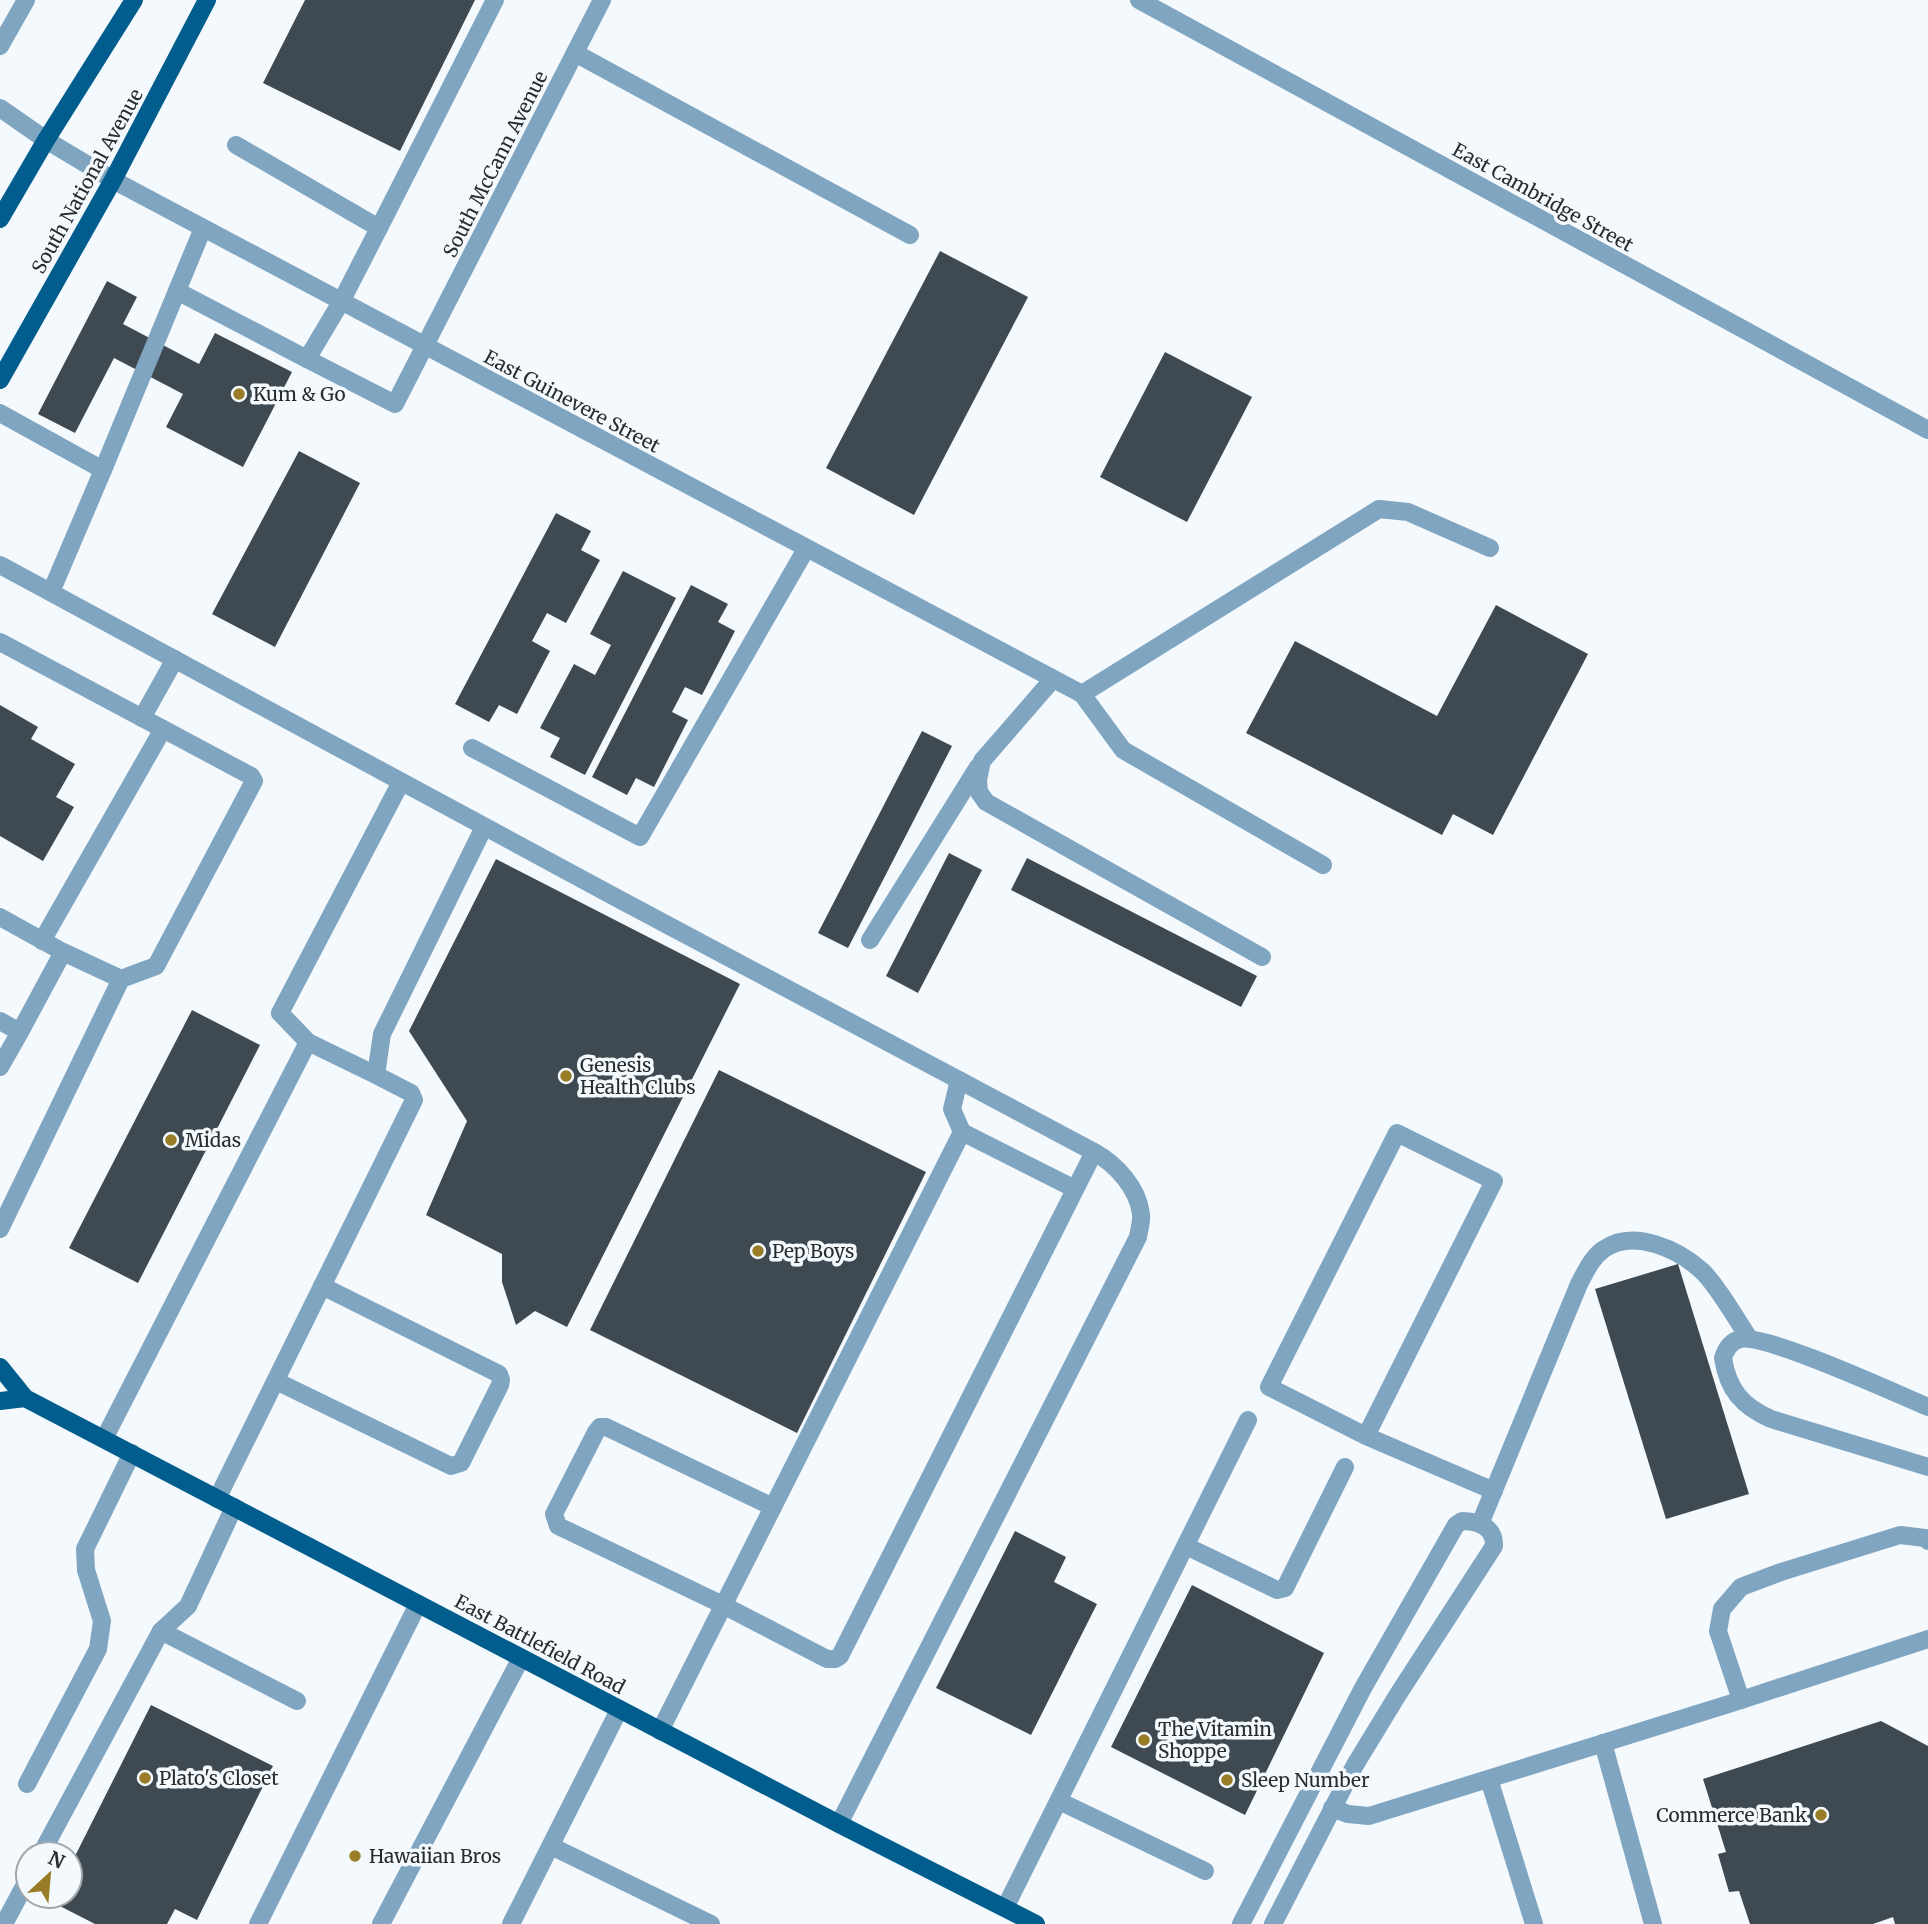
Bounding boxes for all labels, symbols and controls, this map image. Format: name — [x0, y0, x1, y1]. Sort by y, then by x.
street label: South McCann Avenue — [438, 67, 553, 261]
street label: South National Avenue — [26, 84, 148, 278]
street label: East Cambridge Street — [1448, 137, 1638, 257]
street label: East Guinevere Street — [480, 344, 665, 458]
place label: Kum & Go — [253, 382, 346, 406]
marker: Kum & Go — [231, 386, 247, 402]
place label: Genesis Health Clubs — [580, 1053, 696, 1099]
marker: Genesis Health Clubs — [558, 1068, 574, 1084]
place label: Midas — [185, 1128, 241, 1152]
marker: Midas — [163, 1132, 179, 1148]
place label: Pep Boys — [772, 1239, 854, 1263]
marker: Pep Boys — [750, 1243, 766, 1259]
street label: East Battlefield Road — [451, 1589, 629, 1699]
place label: The Vitamin Shoppe — [1158, 1717, 1272, 1763]
marker: The Vitamin Shoppe — [1136, 1732, 1152, 1748]
place label: Plato's Closet — [159, 1766, 279, 1790]
place label: Sleep Number — [1241, 1768, 1370, 1792]
marker: Plato's Closet — [137, 1770, 153, 1786]
marker: Sleep Number — [1219, 1772, 1235, 1788]
place label: Commerce Bank — [1656, 1803, 1807, 1827]
marker: Commerce Bank — [1813, 1807, 1829, 1823]
north arrow — [14, 1840, 84, 1910]
place label: Hawaiian Bros — [369, 1844, 501, 1868]
text: N — [44, 1846, 68, 1874]
marker: Hawaiian Bros — [347, 1848, 363, 1864]

